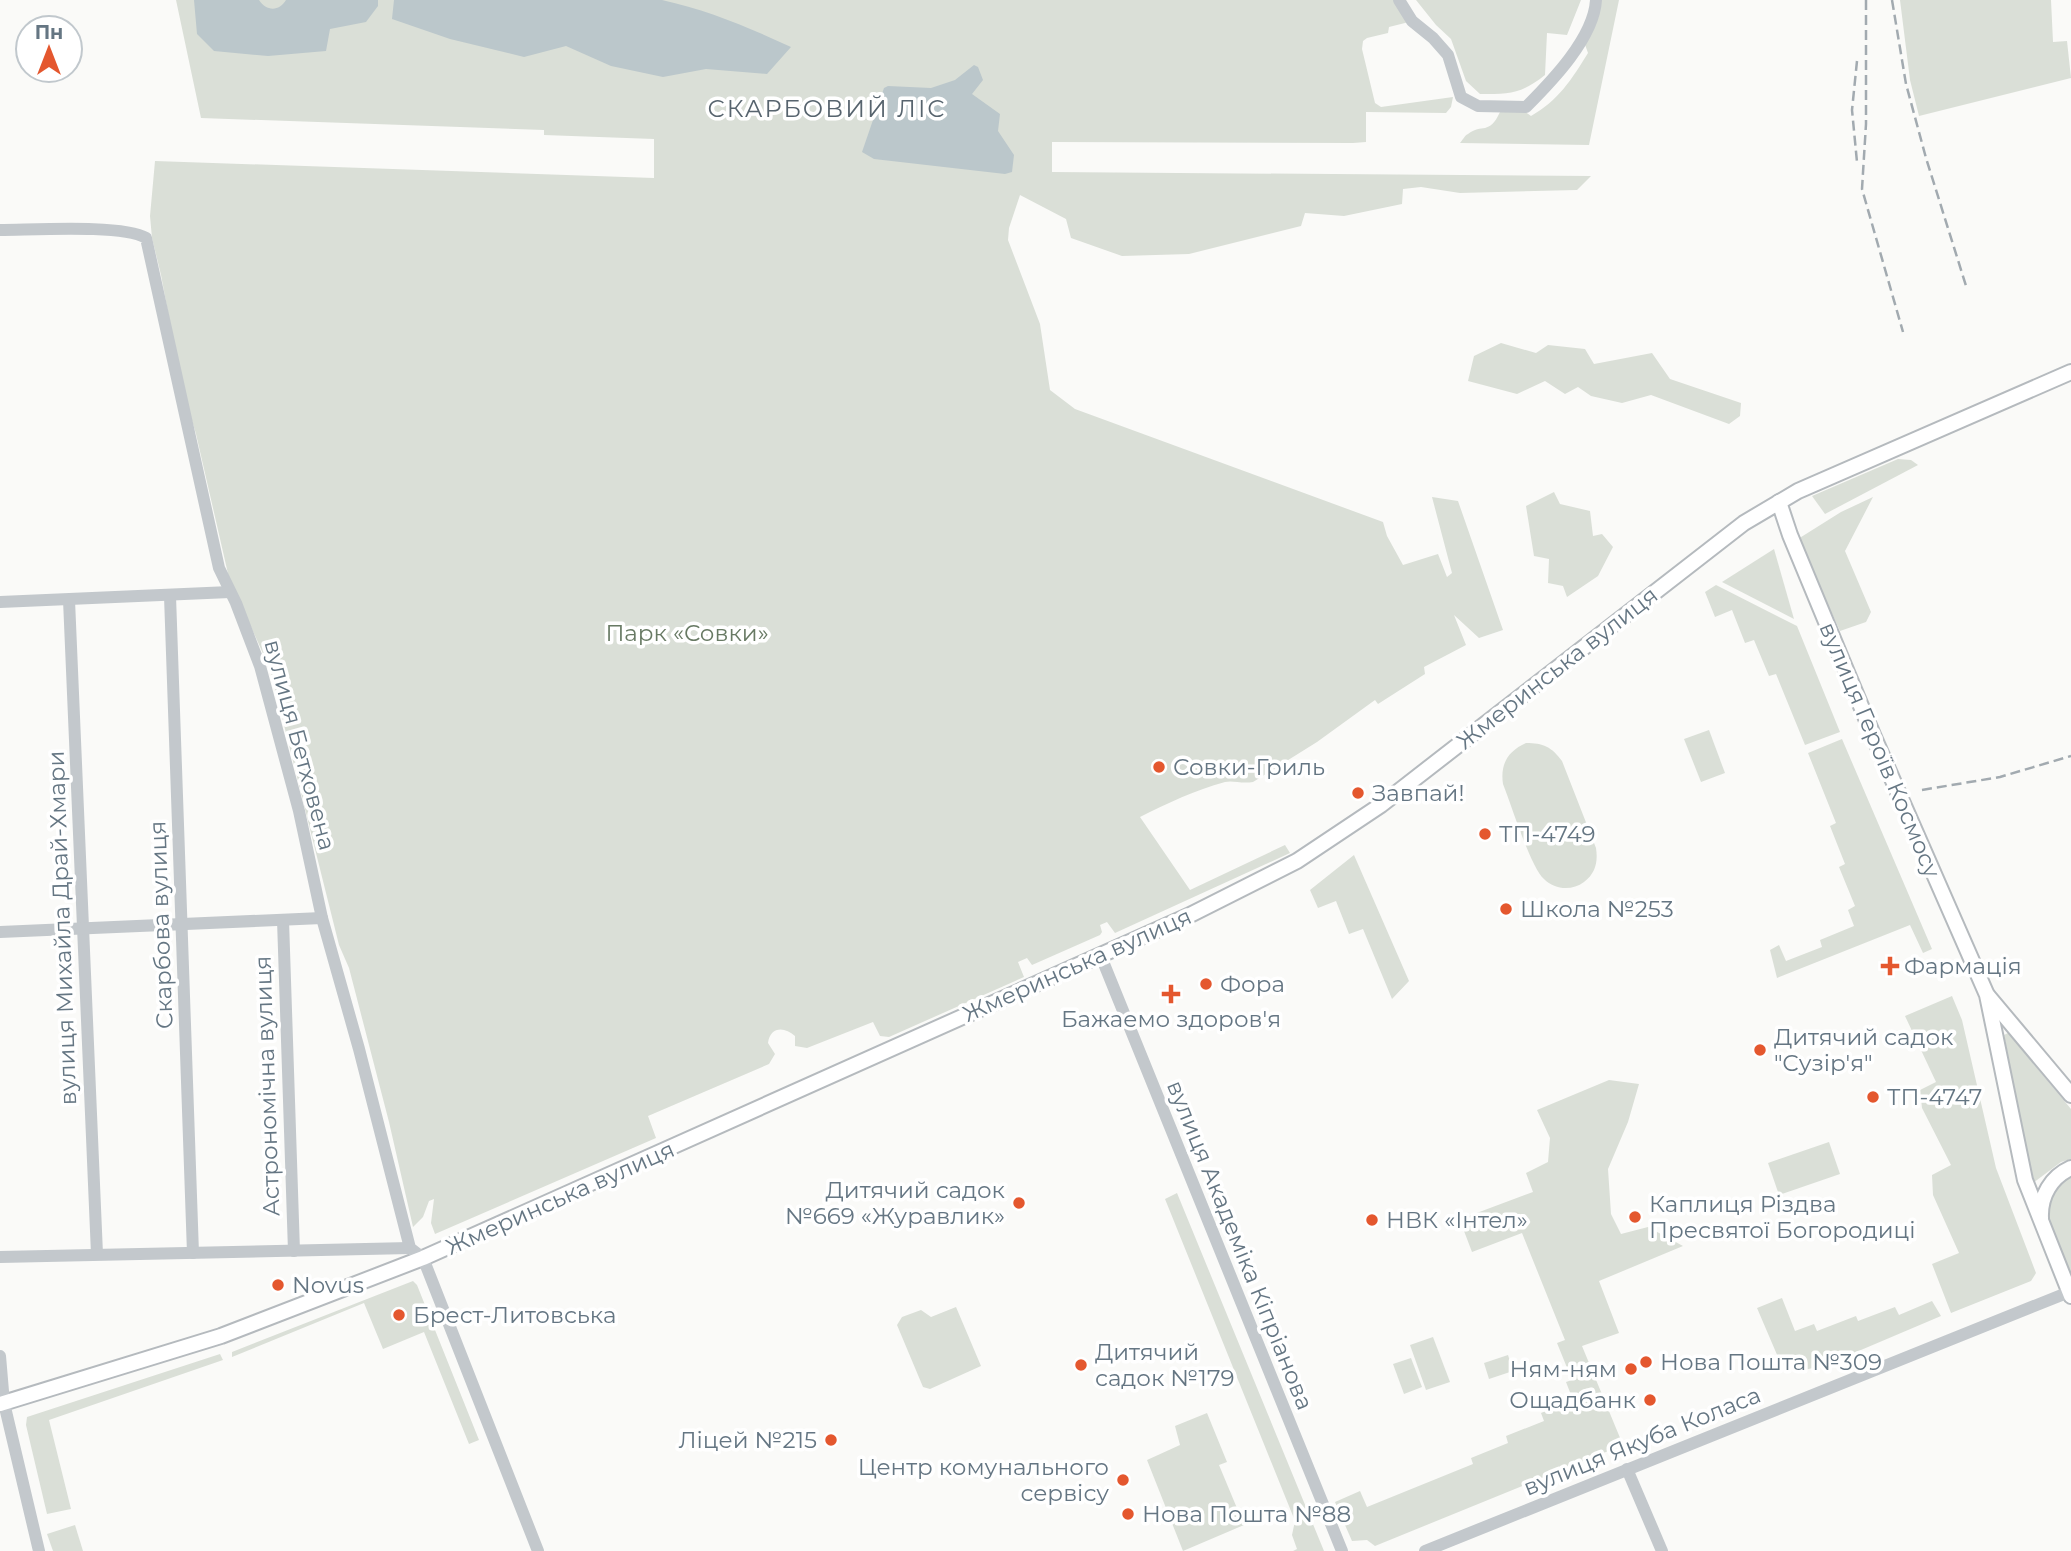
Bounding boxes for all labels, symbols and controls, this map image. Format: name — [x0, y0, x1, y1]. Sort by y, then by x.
north arrow — [14, 14, 84, 84]
text: Пн — [35, 21, 63, 44]
district label: СКАРБОВИЙ ЛІС — [708, 94, 947, 123]
street label: Жмеринська вулиця — [1451, 581, 1663, 755]
street label: вулиця Героїв Космосу — [1813, 618, 1947, 882]
park label: Парк «Совки» — [605, 619, 769, 647]
street label: вулиця Бетховена — [258, 637, 342, 853]
street label: вулиця Михайла Драй-Хмари — [42, 750, 82, 1106]
place label: Совки-Гриль — [1173, 753, 1325, 781]
marker: Совки-Гриль — [1151, 759, 1167, 775]
place label: Завпай! — [1372, 779, 1464, 807]
marker: Завпай! — [1350, 785, 1366, 801]
street label: Скарбова вулиця — [143, 820, 179, 1030]
place label: ТП-4749 — [1499, 820, 1596, 848]
marker: ТП-4749 — [1477, 826, 1493, 842]
place label: Школа №253 — [1520, 895, 1674, 923]
marker: Школа №253 — [1498, 901, 1514, 917]
street label: Жмеринська вулиця — [958, 902, 1196, 1028]
place label: Фармація — [1904, 952, 2022, 980]
street label: Астрономічна вулиця — [248, 955, 286, 1217]
marker: Фармація — [1882, 958, 1898, 974]
place label: Фора — [1220, 970, 1285, 998]
marker: Фора — [1198, 976, 1214, 992]
marker: Бажаемо здоров'я — [1163, 986, 1179, 1002]
place label: Бажаемо здоров'я — [1061, 1005, 1281, 1033]
place label: Дитячий садок "Сузір'я" — [1774, 1023, 1954, 1077]
marker: Дитячий садок "Сузір'я" — [1752, 1042, 1768, 1058]
street label: вулиця Академіка Кіпріанова — [1161, 1076, 1319, 1414]
place label: ТП-4747 — [1887, 1083, 1982, 1111]
marker: ТП-4747 — [1865, 1089, 1881, 1105]
street label: Жмеринська вулиця — [441, 1135, 679, 1261]
place label: Дитячий садок №669 «Журавлик» — [785, 1176, 1006, 1230]
place label: Каплиця Різдва Пресвятої Богородиці — [1649, 1190, 1916, 1244]
marker: Дитячий садок №669 «Журавлик» — [1011, 1195, 1027, 1211]
place label: НВК «Інтел» — [1386, 1206, 1528, 1234]
marker: Каплиця Різдва Пресвятої Богородиці — [1627, 1209, 1643, 1225]
marker: НВК «Інтел» — [1364, 1212, 1380, 1228]
place label: Novus — [292, 1271, 364, 1299]
marker: Novus — [270, 1277, 286, 1293]
place label: Брест-Литовська — [413, 1301, 616, 1329]
marker: Брест-Литовська — [391, 1307, 407, 1323]
place label: Дитячий садок №179 — [1095, 1338, 1234, 1392]
place label: Нова Пошта №309 — [1660, 1348, 1882, 1376]
marker: Нова Пошта №309 — [1638, 1354, 1654, 1370]
place label: Ням-ням — [1510, 1355, 1617, 1383]
marker: Дитячий садок №179 — [1073, 1357, 1089, 1373]
marker: Ням-ням — [1623, 1361, 1639, 1377]
street label: вулиця Якуба Коласа — [1519, 1381, 1765, 1501]
place label: Ощадбанк — [1509, 1386, 1637, 1414]
marker: Ощадбанк — [1642, 1392, 1658, 1408]
place label: Ліцей №215 — [678, 1426, 817, 1454]
marker: Ліцей №215 — [823, 1432, 839, 1448]
place label: Центр комунального сервісу — [858, 1453, 1109, 1507]
marker: Центр комунального сервісу — [1115, 1472, 1131, 1488]
place label: Нова Пошта №88 — [1142, 1500, 1351, 1528]
marker: Нова Пошта №88 — [1120, 1506, 1136, 1522]

